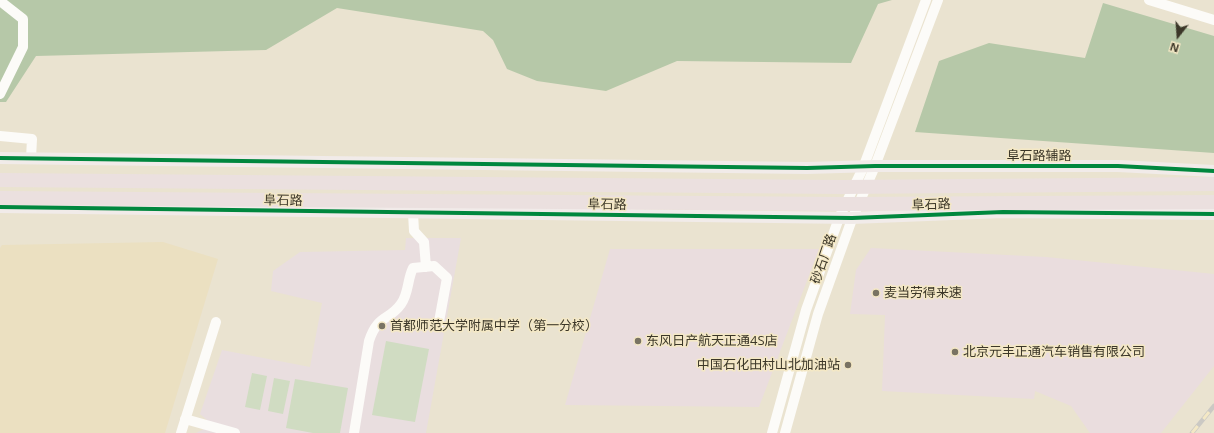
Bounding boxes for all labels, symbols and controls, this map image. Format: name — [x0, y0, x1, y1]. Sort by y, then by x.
north arrow — [1158, 16, 1198, 56]
text: N — [1168, 39, 1181, 56]
street label: 阜石路辅路 — [1007, 148, 1071, 164]
street label: 阜石路 — [263, 193, 303, 209]
street label: 阜石路 — [587, 197, 627, 213]
street label: 阜石路 — [911, 197, 951, 213]
street label: 砂石厂路 — [808, 232, 840, 286]
place label: 麦当劳得来速 — [884, 285, 962, 301]
marker: 麦当劳得来速 — [871, 288, 881, 298]
place label: 首都师范大学附属中学（第一分校） — [390, 318, 598, 334]
marker: 首都师范大学附属中学（第一分校） — [377, 321, 387, 331]
place label: 东风日产航天正通4S店 — [646, 333, 778, 349]
marker: 东风日产航天正通4S店 — [633, 336, 643, 346]
place label: 北京元丰正通汽车销售有限公司 — [963, 344, 1145, 360]
marker: 北京元丰正通汽车销售有限公司 — [950, 347, 960, 357]
place label: 中国石化田村山北加油站 — [697, 357, 840, 373]
marker: 中国石化田村山北加油站 — [843, 360, 853, 370]

